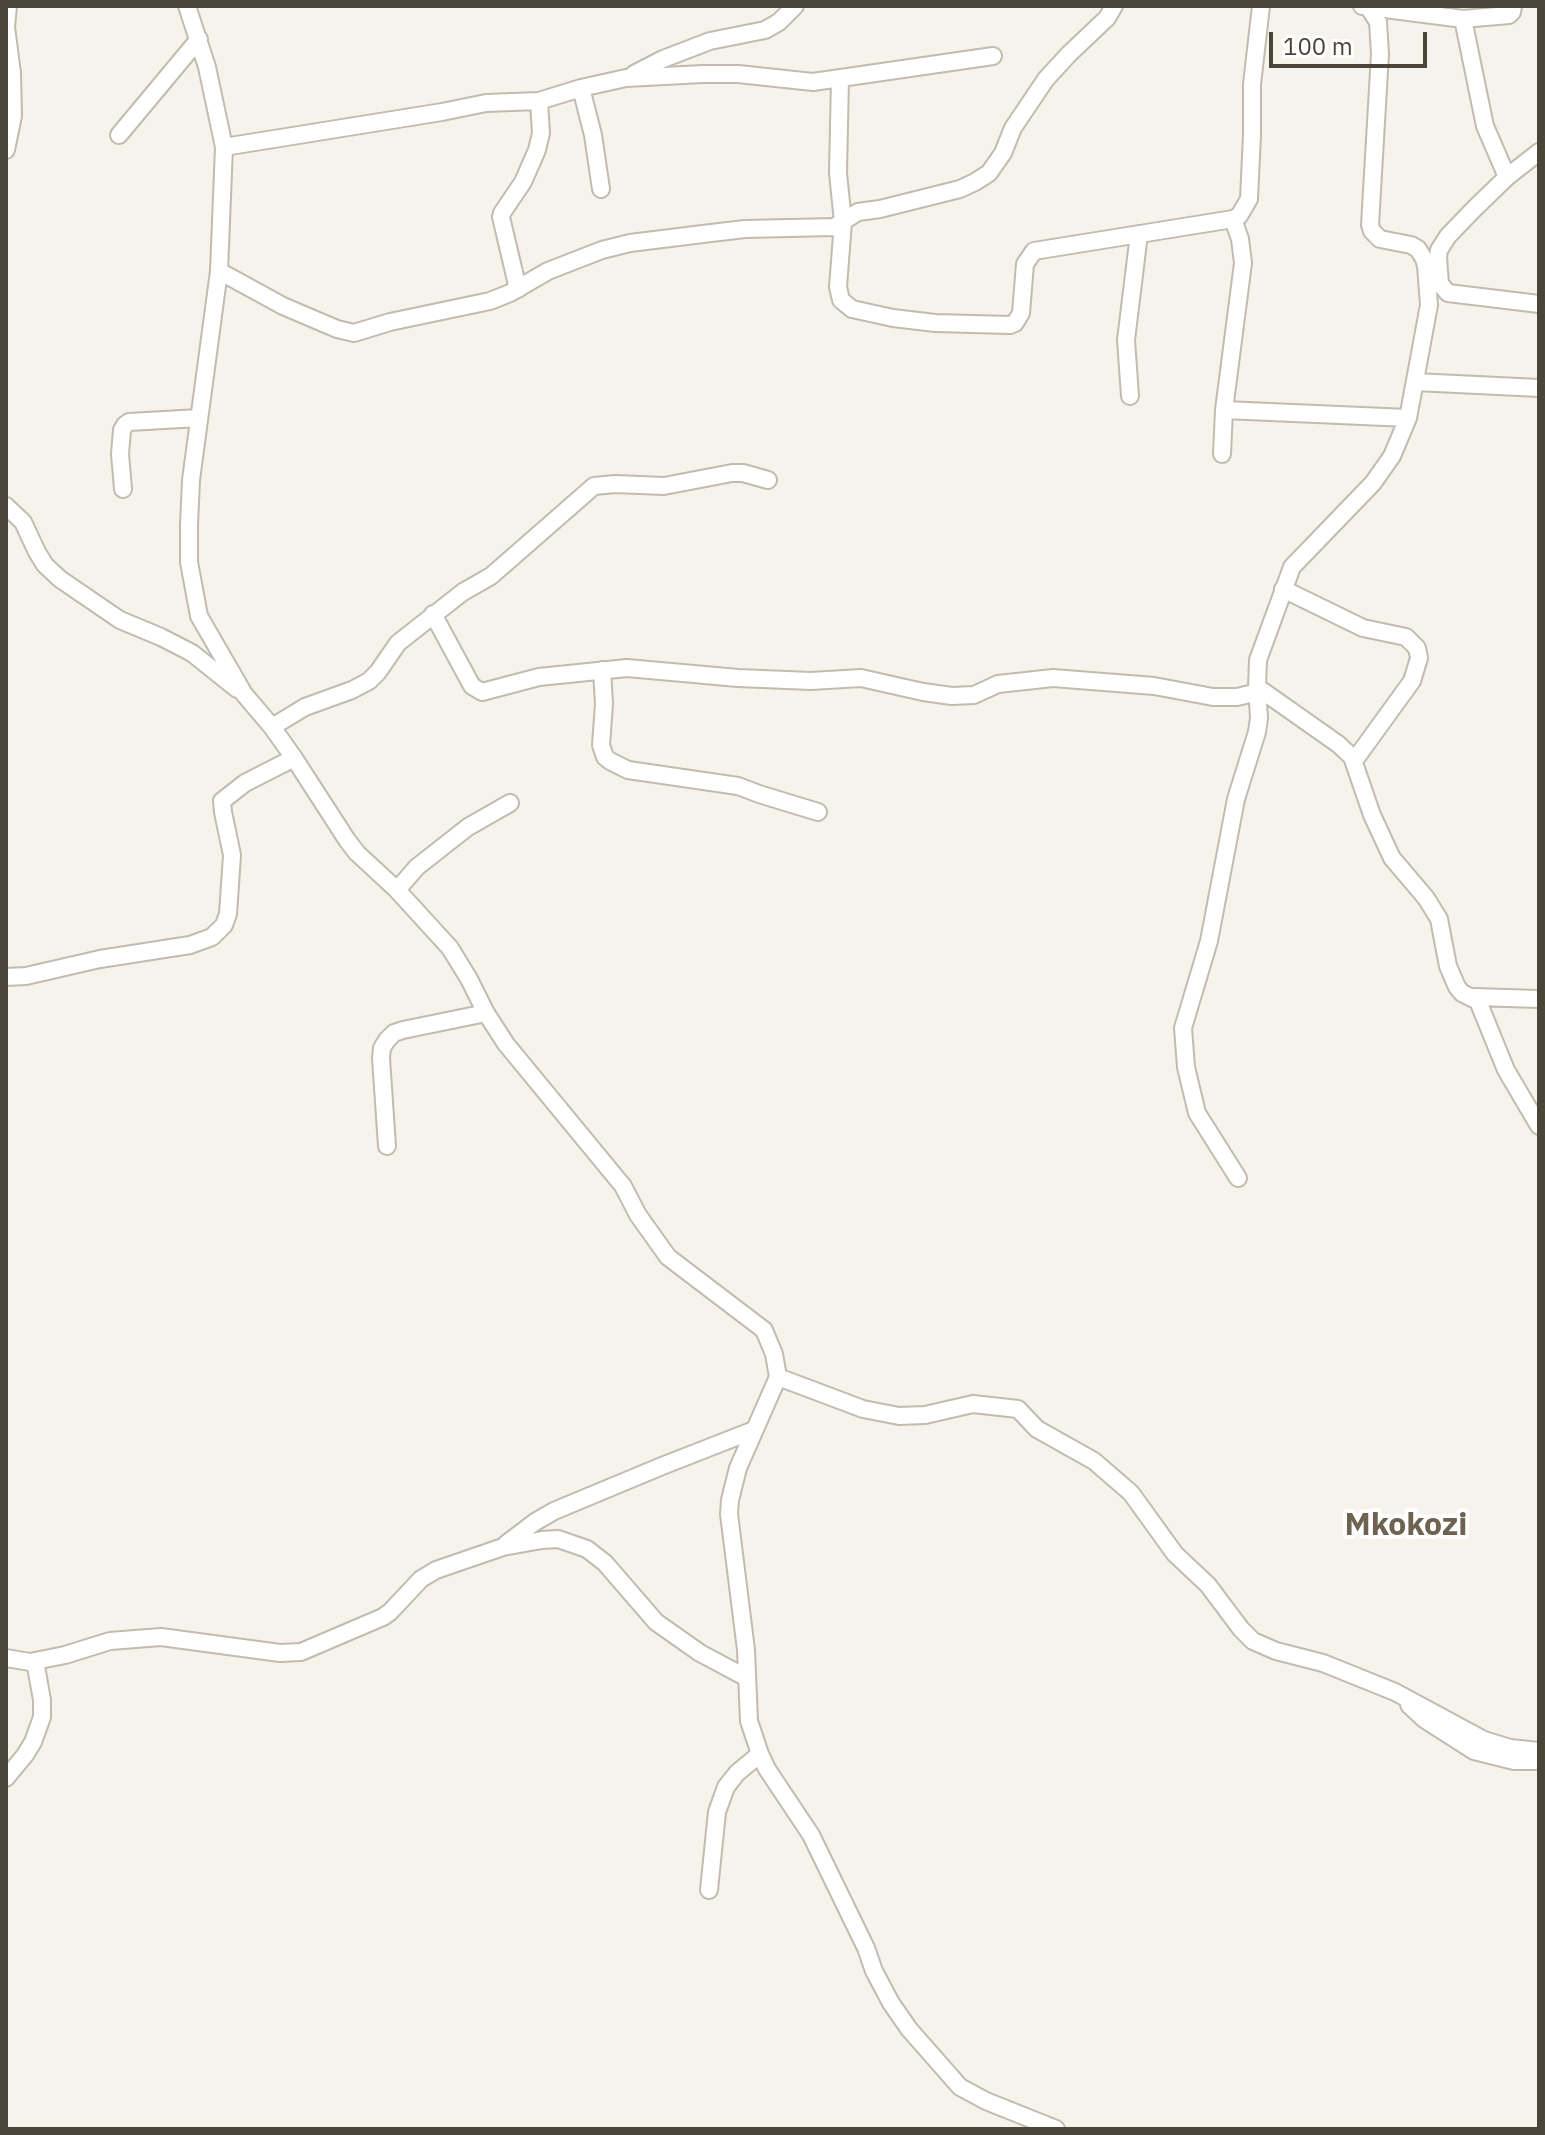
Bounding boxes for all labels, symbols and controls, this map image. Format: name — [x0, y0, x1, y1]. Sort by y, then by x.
scale bar — [1273, 16, 1431, 66]
text: 100 m — [1283, 30, 1353, 62]
district label: Mkokozi — [1345, 1507, 1467, 1545]

